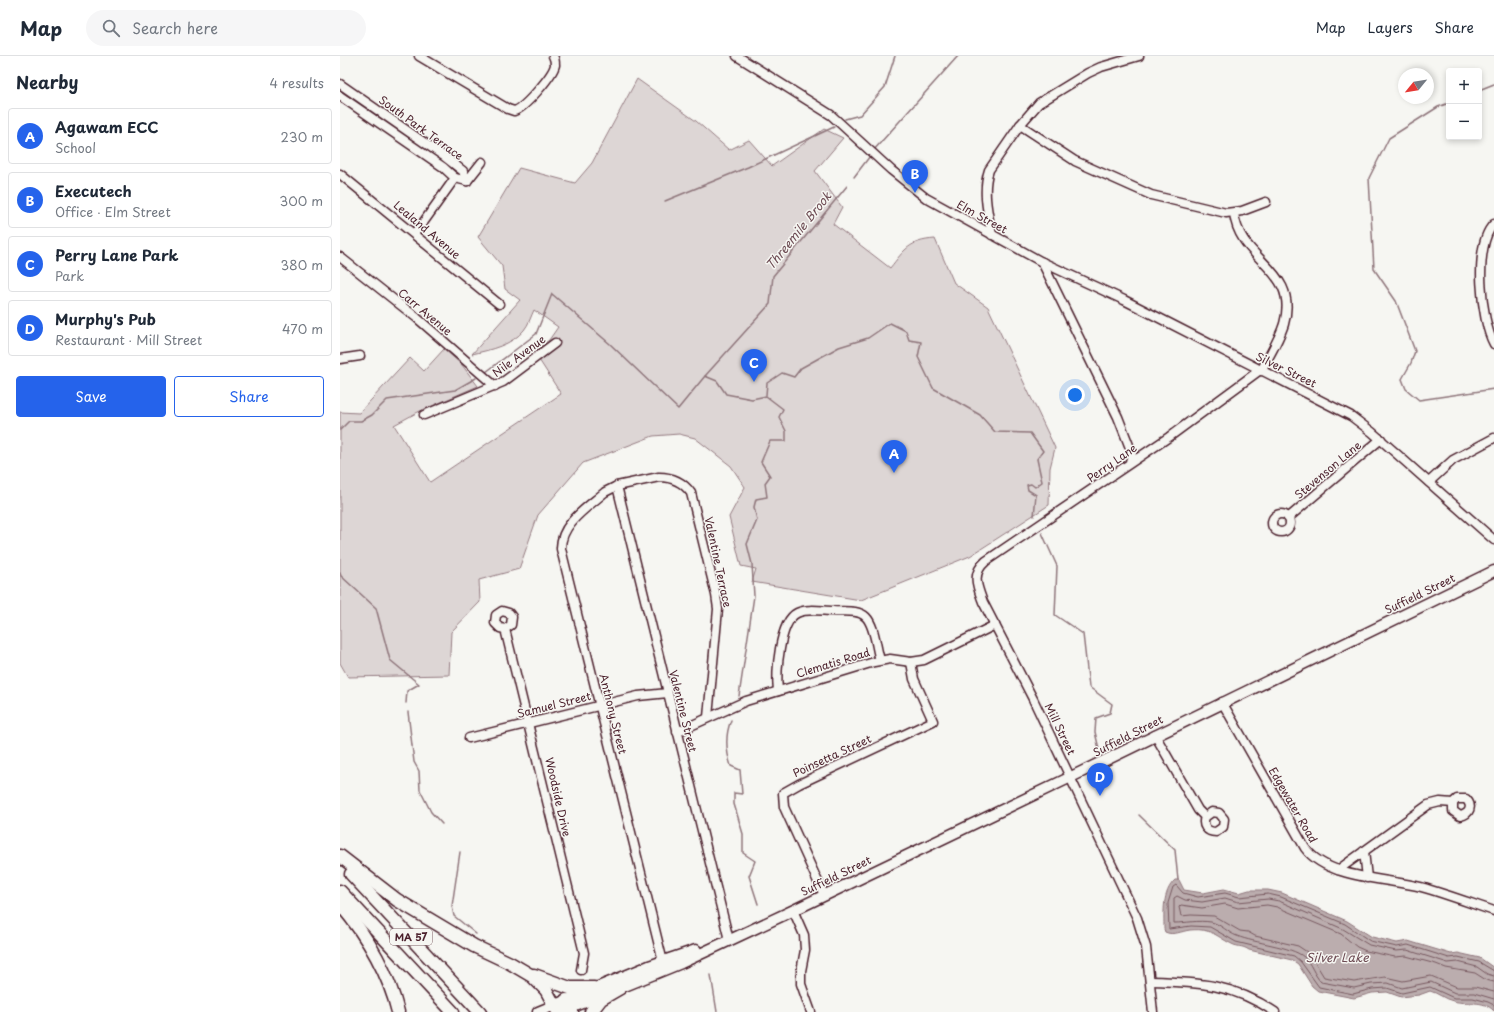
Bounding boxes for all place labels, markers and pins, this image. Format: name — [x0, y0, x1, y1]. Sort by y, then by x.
pin: B — [902, 160, 928, 193]
pin: C — [741, 349, 767, 382]
pin: A — [881, 440, 907, 473]
pin: D — [1087, 763, 1113, 796]

